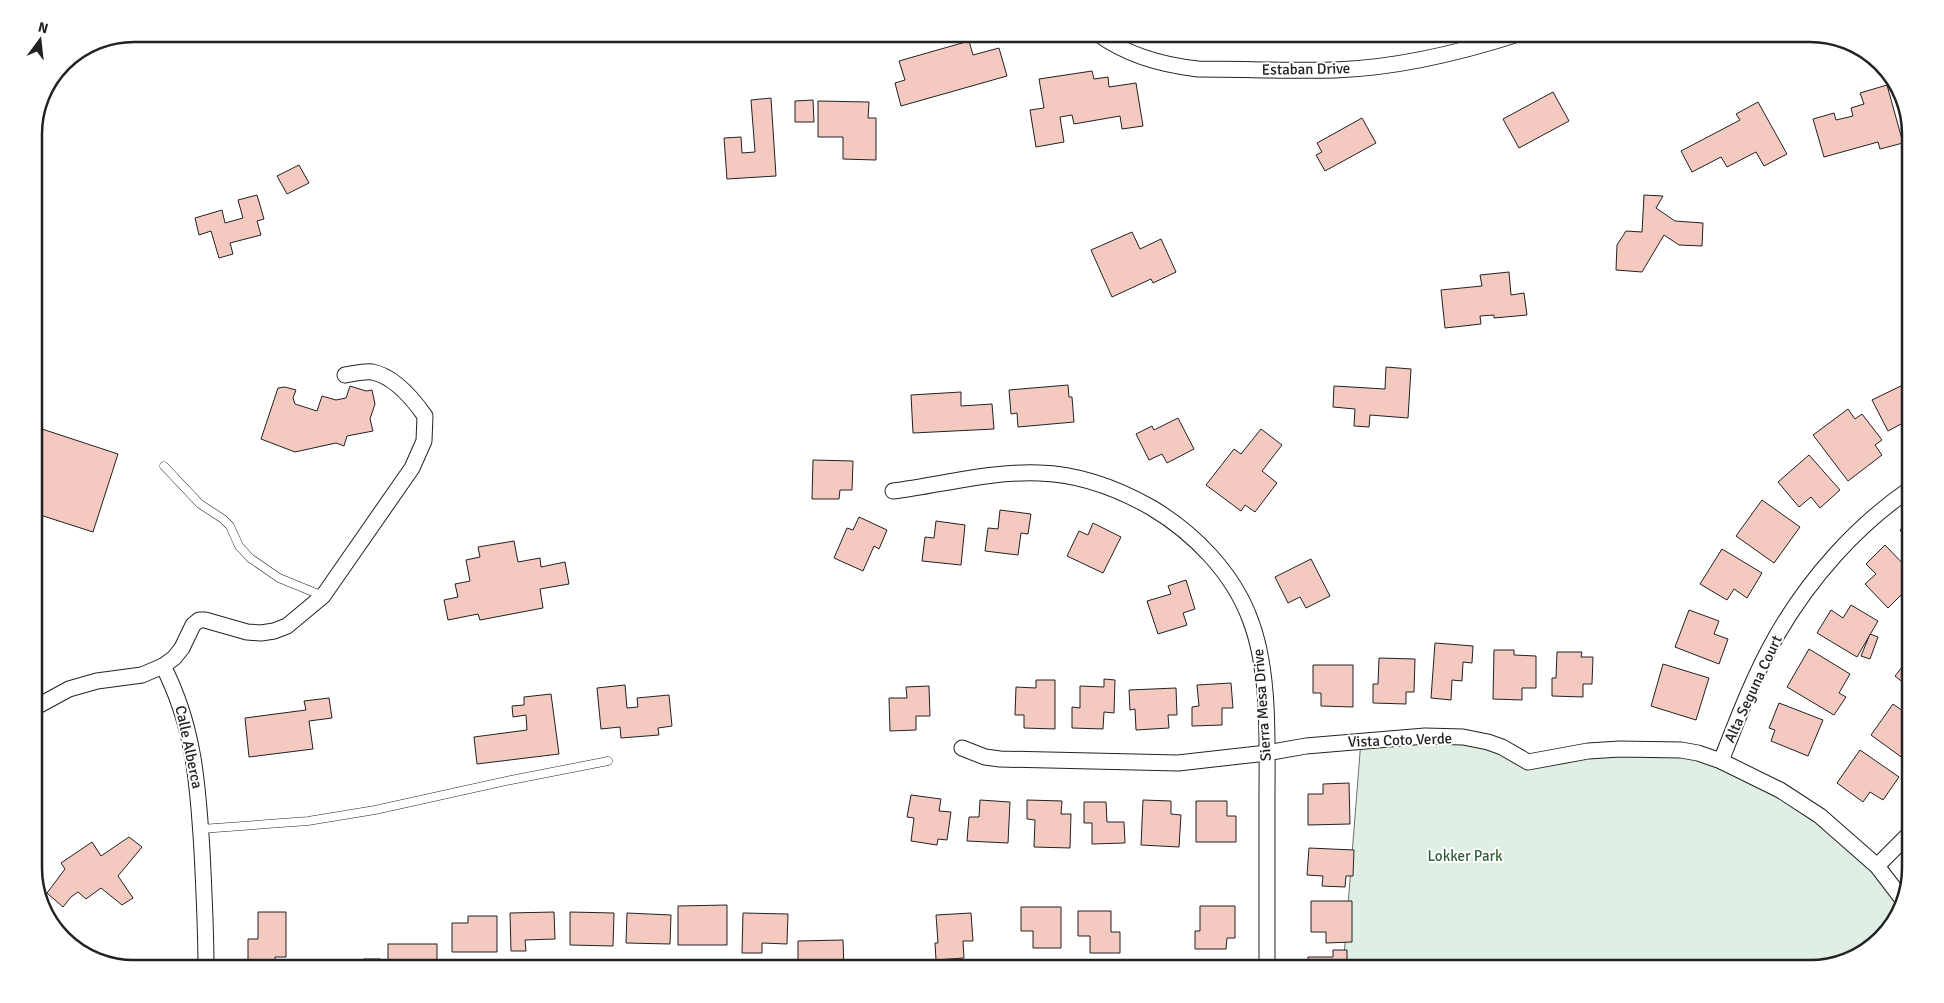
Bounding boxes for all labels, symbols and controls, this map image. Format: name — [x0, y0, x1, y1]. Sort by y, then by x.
north arrow — [15, 15, 65, 65]
text: N — [36, 18, 50, 37]
street label: Estaban Drive — [1262, 59, 1350, 79]
street label: Alta Seguna Court — [1720, 632, 1786, 746]
street label: Sierra Mesa Drive — [1249, 648, 1275, 762]
street label: Calle Alberca — [171, 704, 207, 790]
street label: Vista Coto Verde — [1347, 729, 1453, 751]
park label: Lokker Park — [1427, 847, 1503, 865]

